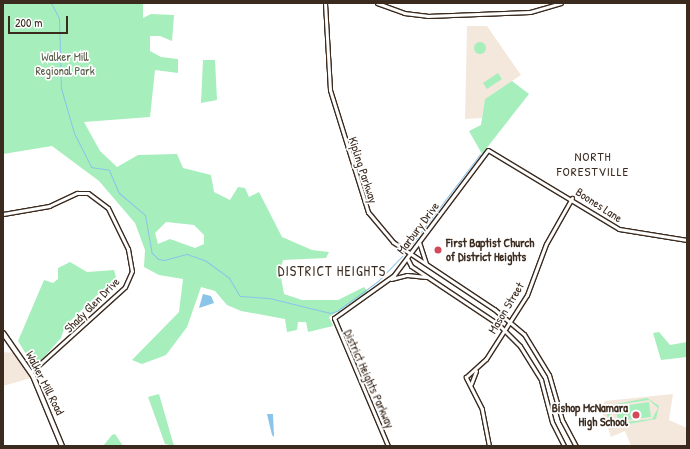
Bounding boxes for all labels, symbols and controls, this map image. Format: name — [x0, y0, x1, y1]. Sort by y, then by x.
scale bar — [10, 8, 70, 34]
text: 200 m — [15, 14, 42, 31]
park label: Walker Mill Regional Park — [35, 50, 95, 78]
street label: Kipling Parkway — [346, 135, 380, 205]
district label: NORTH FORESTVILLE — [557, 149, 629, 180]
street label: Boones Lane — [573, 185, 625, 225]
street label: Marbury Drive — [394, 199, 442, 257]
place label: First Baptist Church of District Heights — [446, 236, 534, 264]
marker: First Baptist Church of District Heights — [433, 245, 443, 255]
district label: DISTRICT HEIGHTS — [278, 263, 386, 279]
street label: Shady Glen Drive — [61, 274, 123, 336]
street label: Mason Street — [485, 280, 527, 336]
street label: District Heights Parkway — [341, 327, 397, 431]
street label: Walker Mill Road — [23, 349, 67, 417]
place label: Bishop McNamara High School — [552, 401, 628, 429]
marker: Bishop McNamara High School — [631, 410, 641, 420]

